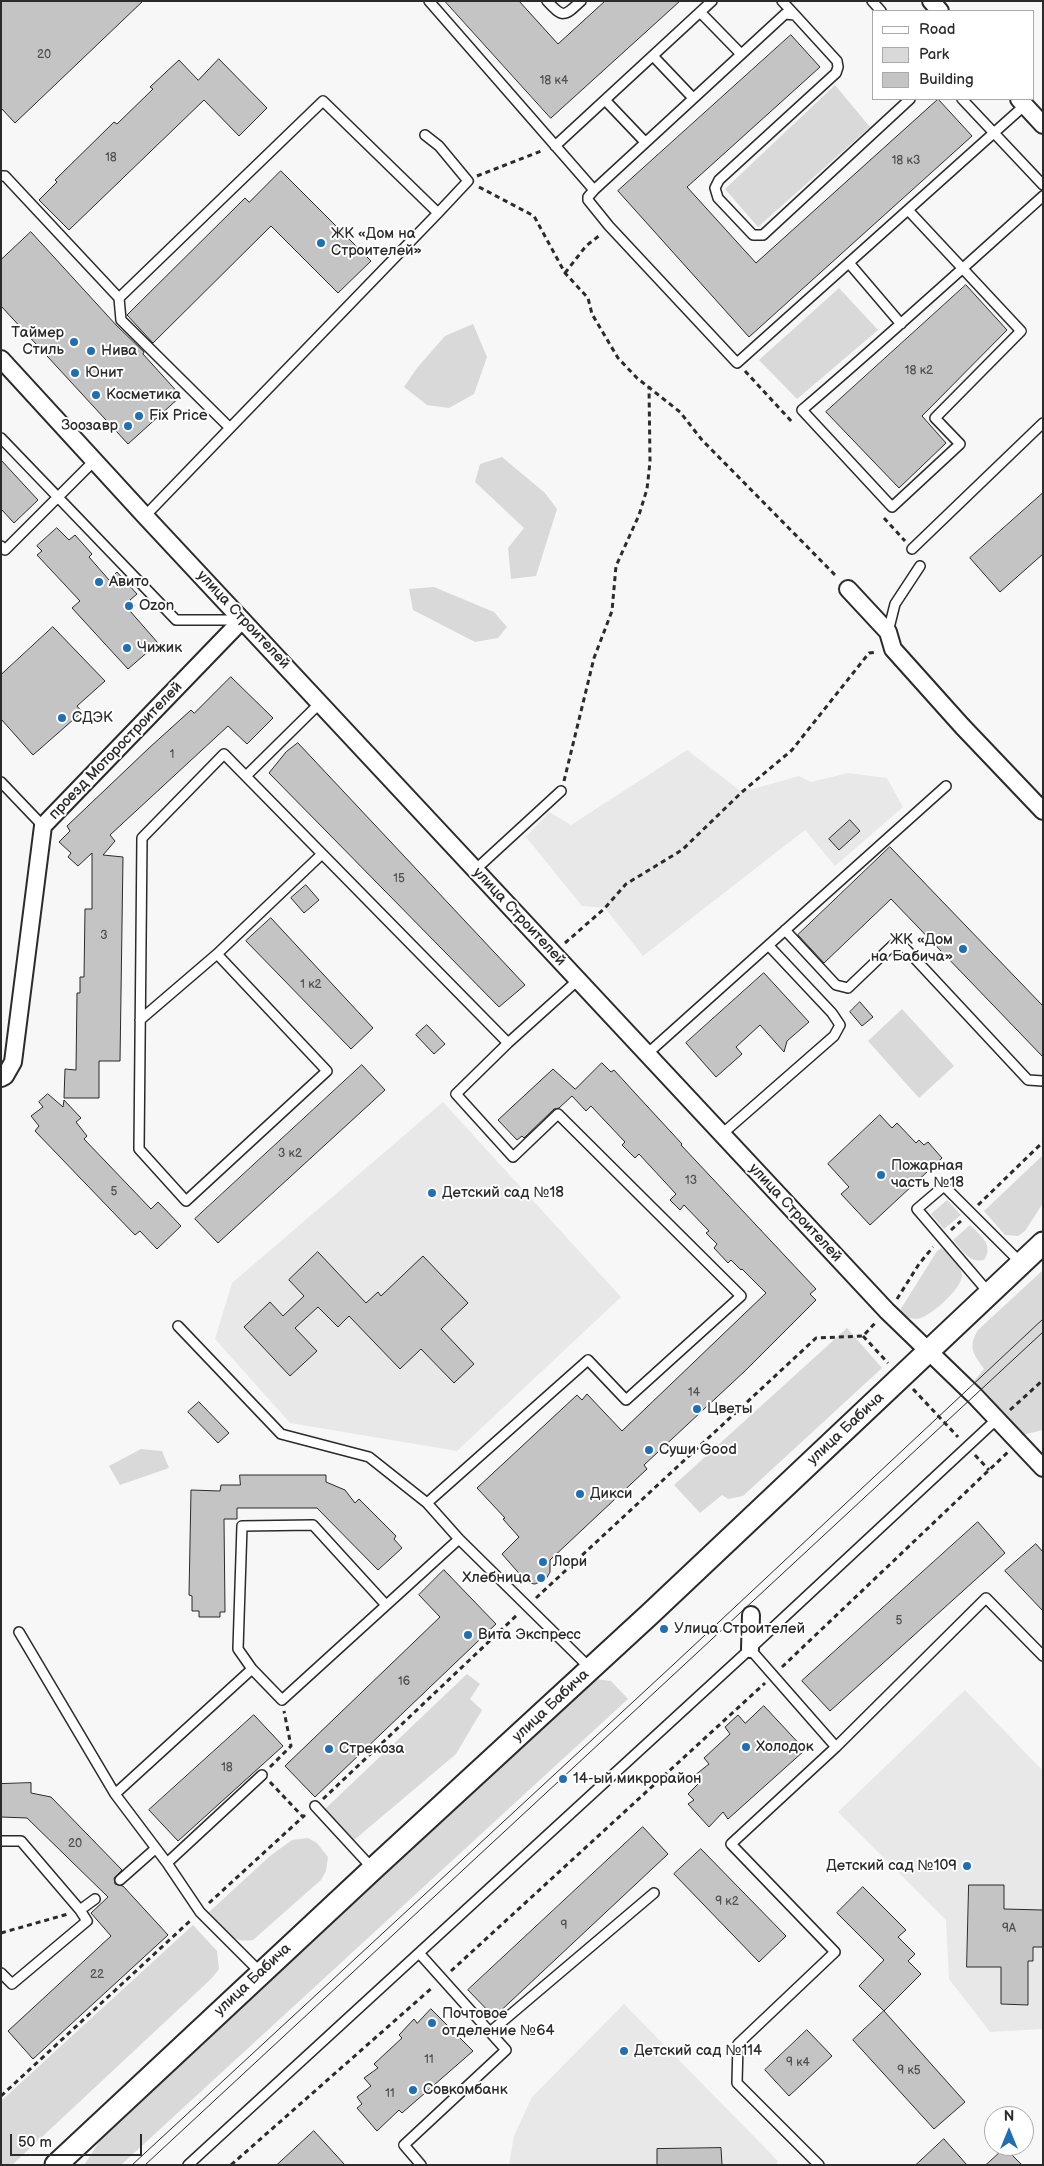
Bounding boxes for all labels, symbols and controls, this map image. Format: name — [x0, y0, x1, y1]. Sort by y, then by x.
legend — [872, 10, 1034, 100]
text: Road — [919, 20, 955, 39]
text: Park — [919, 45, 949, 64]
house number: 20 — [37, 48, 51, 62]
text: Building — [919, 70, 974, 89]
house number: 18 к4 — [540, 74, 568, 88]
house number: 18 — [105, 151, 117, 165]
house number: 18 к3 — [892, 154, 920, 168]
place label: ЖК «Дом на Строителей» — [331, 225, 422, 260]
marker: ЖК «Дом на Строителей» — [315, 237, 327, 249]
place label: Таймер Стиль — [11, 324, 64, 359]
marker: Таймер Стиль — [68, 336, 80, 348]
place label: Нива — [101, 342, 137, 360]
marker: Нива — [85, 345, 97, 357]
place label: Юнит — [85, 364, 124, 382]
house number: 18 к2 — [905, 364, 933, 378]
marker: Юнит — [69, 367, 81, 379]
place label: Косметика — [106, 386, 181, 404]
marker: Косметика — [90, 389, 102, 401]
place label: Fix Price — [149, 407, 208, 425]
marker: Fix Price — [133, 410, 145, 422]
place label: Зоозавр — [61, 417, 118, 435]
marker: Зоозавр — [122, 420, 134, 432]
street label: улица Строителей — [193, 567, 293, 673]
place label: Авито — [109, 573, 149, 591]
marker: Авито — [93, 576, 105, 588]
place label: Ozon — [139, 597, 174, 615]
marker: Ozon — [123, 600, 135, 612]
place label: Чижик — [137, 639, 182, 657]
marker: Чижик — [121, 642, 133, 654]
street label: проезд Моторостроителей — [45, 678, 187, 824]
place label: СДЭК — [72, 709, 113, 727]
marker: СДЭК — [56, 712, 68, 724]
house number: 1 — [170, 748, 174, 762]
street label: улица Строителей — [469, 864, 569, 970]
house number: 15 — [393, 872, 405, 886]
house number: 3 — [100, 929, 108, 943]
place label: ЖК «Дом на Бабича» — [871, 931, 953, 966]
marker: ЖК «Дом на Бабича» — [957, 943, 969, 955]
house number: 1 к2 — [300, 978, 322, 992]
house number: 3 к2 — [278, 1147, 302, 1161]
place label: Пожарная часть №18 — [891, 1157, 964, 1192]
street label: улица Строителей — [745, 1160, 845, 1266]
marker: Пожарная часть №18 — [875, 1169, 887, 1181]
house number: 13 — [685, 1174, 697, 1188]
place label: Детский сад №18 — [442, 1184, 564, 1202]
house number: 5 — [111, 1185, 117, 1199]
marker: Детский сад №18 — [426, 1187, 438, 1199]
house number: 14 — [688, 1386, 700, 1400]
street label: улица Бабича — [804, 1389, 888, 1469]
place label: Цветы — [707, 1400, 752, 1418]
marker: Цветы — [691, 1403, 703, 1415]
place label: Суши Good — [659, 1441, 737, 1459]
marker: Суши Good — [643, 1444, 655, 1456]
place label: Дикси — [590, 1485, 632, 1503]
marker: Дикси — [574, 1488, 586, 1500]
place label: Лори — [553, 1553, 587, 1571]
marker: Лори — [537, 1556, 549, 1568]
place label: Хлебница — [462, 1569, 531, 1587]
marker: Хлебница — [535, 1572, 547, 1584]
house number: 5 — [896, 1614, 902, 1628]
place label: Улица Строителей — [674, 1620, 805, 1638]
marker: Улица Строителей — [658, 1623, 670, 1635]
place label: Вита Экспресс — [478, 1626, 581, 1644]
marker: Вита Экспресс — [462, 1629, 474, 1641]
street label: улица Бабича — [509, 1666, 593, 1746]
house number: 16 — [398, 1675, 410, 1689]
place label: Холодок — [756, 1738, 814, 1756]
place label: Стрекоза — [339, 1740, 404, 1758]
marker: Холодок — [740, 1741, 752, 1753]
marker: Стрекоза — [323, 1743, 335, 1755]
house number: 18 — [221, 1761, 233, 1775]
place label: 14-ый микрорайон — [573, 1770, 702, 1788]
marker: 14-ый микрорайон — [557, 1773, 569, 1785]
house number: 20 — [68, 1837, 82, 1851]
place label: Детский сад №109 — [826, 1857, 957, 1875]
marker: Детский сад №109 — [961, 1860, 973, 1872]
house number: 9 к2 — [715, 1895, 739, 1909]
house number: 9 — [561, 1919, 567, 1933]
house number: 9А — [1002, 1922, 1016, 1936]
street label: улица Бабича — [211, 1940, 295, 2020]
house number: 22 — [90, 1968, 104, 1982]
place label: Почтовое отделение №64 — [442, 2005, 555, 2040]
marker: Почтовое отделение №64 — [426, 2017, 438, 2029]
place label: Детский сад №114 — [634, 2042, 762, 2060]
marker: Детский сад №114 — [618, 2045, 630, 2057]
house number: 11 — [424, 2053, 434, 2067]
house number: 9 к4 — [786, 2056, 810, 2070]
house number: 9 к5 — [897, 2064, 921, 2078]
place label: Совкомбанк — [423, 2081, 508, 2099]
marker: Совкомбанк — [407, 2084, 419, 2096]
house number: 11 — [385, 2087, 395, 2101]
north arrow — [984, 2106, 1034, 2156]
text: N — [1004, 2108, 1014, 2125]
scale bar — [12, 2124, 145, 2156]
text: 50 m — [18, 2133, 52, 2152]

